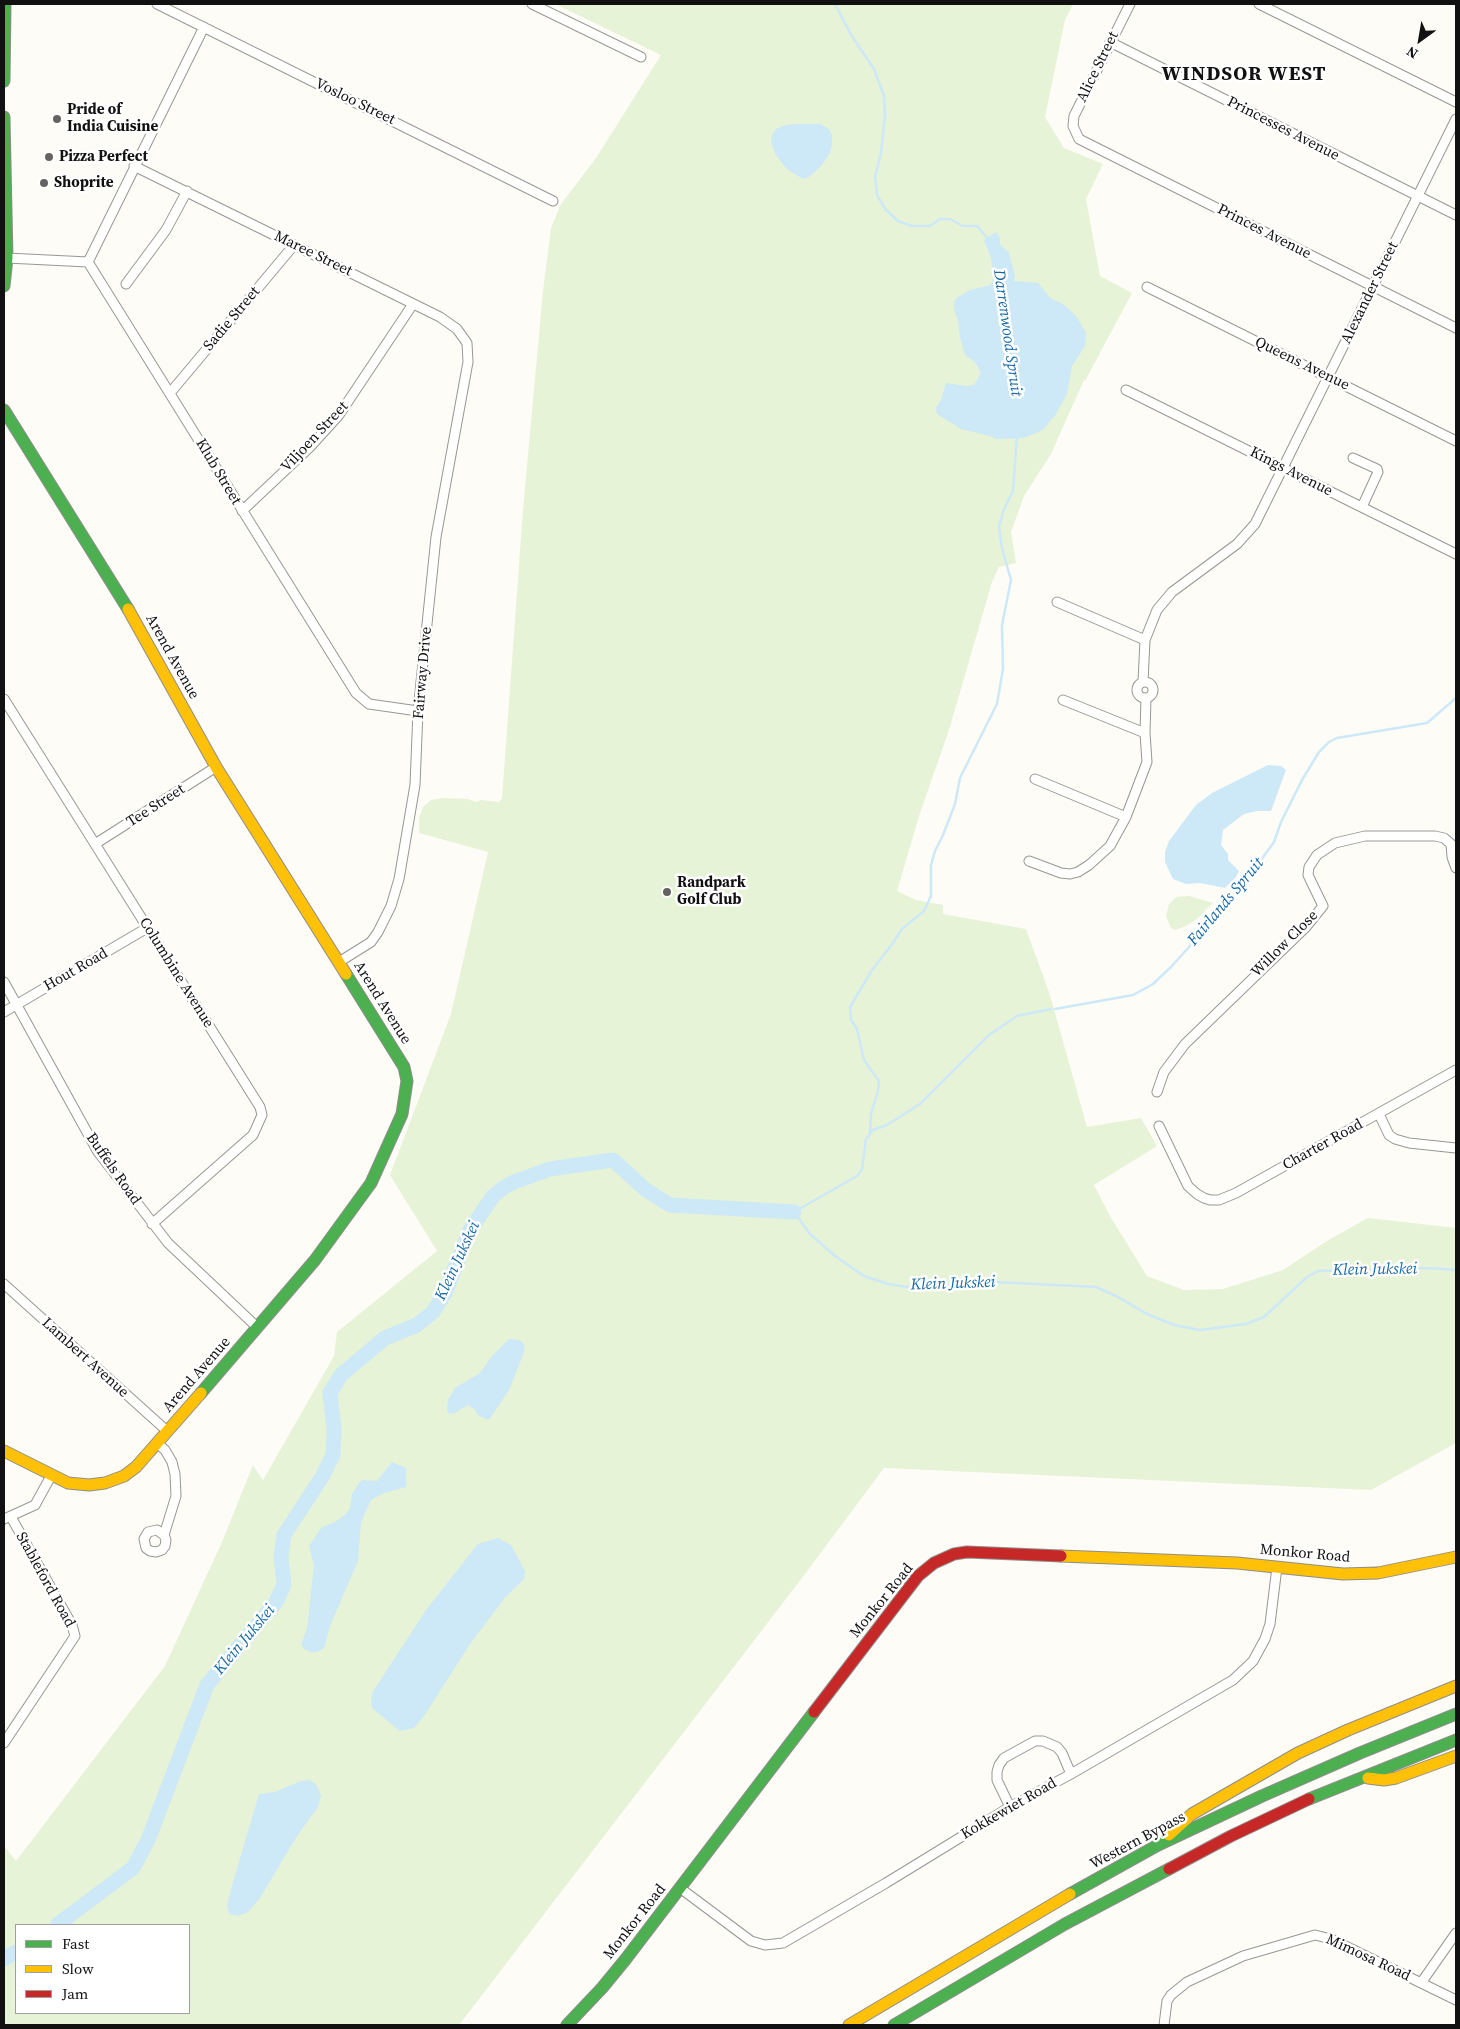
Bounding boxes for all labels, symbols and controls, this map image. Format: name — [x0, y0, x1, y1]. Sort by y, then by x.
north arrow — [1395, 15, 1445, 65]
street label: Alice Street — [1073, 29, 1123, 105]
text: N — [1402, 42, 1422, 64]
district label: WINDSOR WEST — [1160, 63, 1328, 87]
street label: Vosloo Street — [312, 75, 398, 129]
street label: Princesses Avenue — [1224, 93, 1342, 165]
place label: Pride of India Cuisine — [67, 101, 158, 136]
marker: Pride of India Cuisine — [51, 113, 63, 125]
place label: Pizza Perfect — [59, 148, 148, 166]
marker: Pizza Perfect — [43, 151, 55, 163]
place label: Shoprite — [54, 174, 114, 192]
marker: Shoprite — [38, 177, 50, 189]
street label: Princes Avenue — [1214, 201, 1314, 263]
street label: Maree Street — [271, 227, 355, 281]
street label: Alexander Street — [1338, 239, 1402, 347]
water label: Darrenwood Spruit — [989, 268, 1025, 398]
street label: Sadie Street — [200, 283, 264, 355]
street label: Queens Avenue — [1252, 333, 1352, 395]
street label: Viljoen Street — [278, 398, 352, 476]
street label: Klub Street — [191, 436, 245, 508]
street label: Kings Avenue — [1247, 443, 1335, 501]
street label: Arend Avenue — [141, 611, 203, 703]
street label: Fairway Drive — [410, 626, 436, 720]
street label: Tee Street — [124, 781, 188, 831]
water label: Fairlands Spruit — [1184, 854, 1268, 950]
place label: Randpark Golf Club — [677, 874, 746, 909]
marker: Randpark Golf Club — [661, 886, 673, 898]
street label: Willow Close — [1248, 907, 1322, 981]
street label: Columbine Avenue — [135, 914, 217, 1032]
street label: Hout Road — [41, 945, 111, 995]
street label: Arend Avenue — [349, 958, 415, 1048]
street label: Charter Road — [1280, 1116, 1366, 1174]
street label: Buffels Road — [82, 1130, 144, 1208]
water label: Klein Jukskei — [431, 1218, 485, 1304]
water label: Klein Jukskei — [1332, 1260, 1418, 1280]
water label: Klein Jukskei — [910, 1273, 996, 1295]
street label: Lambert Avenue — [38, 1314, 132, 1402]
street label: Arend Avenue — [159, 1334, 235, 1416]
street label: Stableford Road — [11, 1529, 79, 1631]
street label: Monkor Road — [1259, 1541, 1351, 1567]
street label: Monkor Road — [847, 1560, 917, 1642]
water label: Klein Jukskei — [210, 1601, 280, 1679]
street label: Kokkewiet Road — [958, 1774, 1060, 1844]
street label: Western Bypass — [1087, 1808, 1189, 1874]
street label: Monkor Road — [600, 1881, 670, 1963]
legend — [15, 1924, 190, 2014]
street label: Mimosa Road — [1323, 1931, 1413, 1985]
text: Fast — [62, 1933, 89, 1954]
text: Slow — [62, 1958, 94, 1979]
text: Jam — [62, 1983, 88, 2004]

